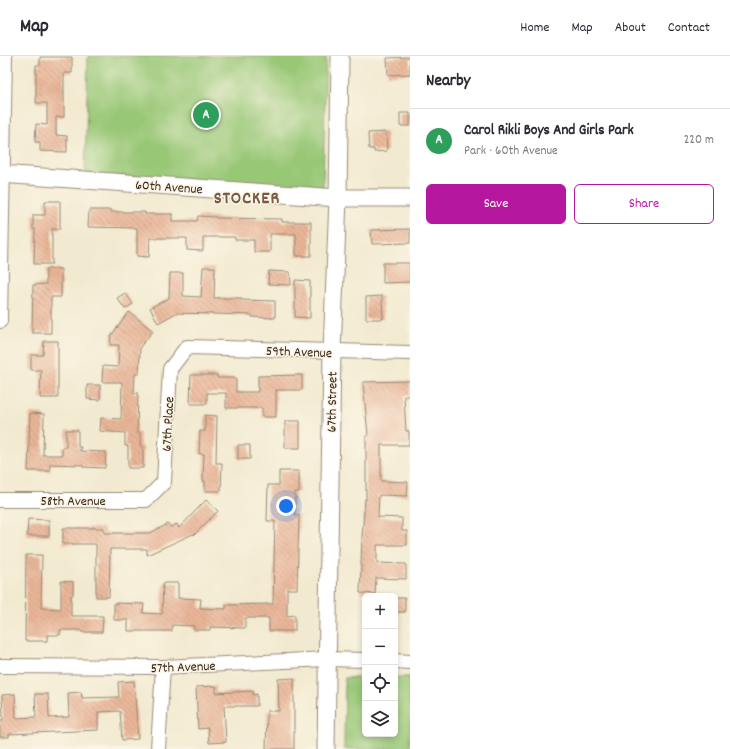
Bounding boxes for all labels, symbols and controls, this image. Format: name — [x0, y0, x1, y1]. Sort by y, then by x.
text: Map — [20, 14, 49, 41]
text: Home — [520, 18, 549, 38]
text: Map — [571, 18, 593, 38]
text: About — [615, 18, 646, 38]
text: Contact — [668, 18, 710, 38]
text: Nearby — [426, 70, 470, 94]
pin: A — [193, 100, 219, 130]
text: Carol Rikli Boys And Girls Park — [464, 120, 634, 142]
text: A — [435, 131, 443, 150]
text: 220 m — [684, 131, 714, 150]
text: Park · 60th Avenue — [464, 142, 558, 161]
street label: 60th Avenue — [134, 176, 203, 200]
button: Save — [426, 184, 566, 224]
button: Share — [574, 184, 714, 224]
district label: STOCKER — [214, 187, 280, 212]
street label: 59th Avenue — [266, 342, 332, 364]
street label: 67th Street — [322, 371, 344, 433]
street label: 67th Place — [158, 396, 180, 452]
street label: 58th Avenue — [40, 492, 106, 512]
your location — [276, 496, 296, 516]
map controls — [362, 593, 398, 737]
button: + — [362, 593, 398, 629]
button: − — [362, 629, 398, 665]
street label: 57th Avenue — [150, 657, 216, 679]
button: locate — [362, 665, 398, 701]
button: layers — [362, 701, 398, 737]

